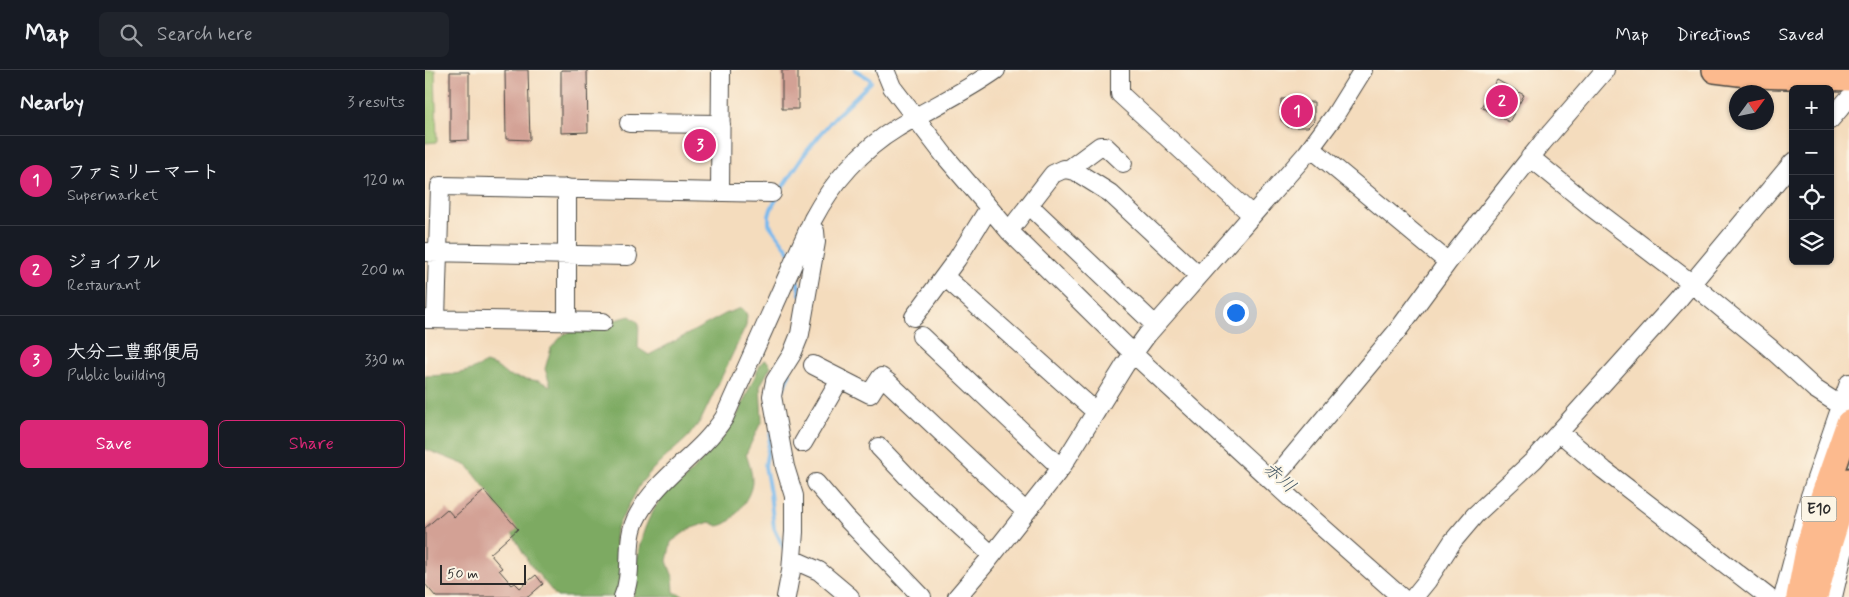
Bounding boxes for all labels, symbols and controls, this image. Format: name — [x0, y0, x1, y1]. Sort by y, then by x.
search box — [99, 12, 449, 57]
text: Map — [25, 19, 69, 50]
icon: search — [117, 21, 145, 49]
text: Search here — [157, 22, 253, 47]
text: Map — [1616, 23, 1649, 47]
text: Directions — [1677, 23, 1751, 47]
text: Saved — [1779, 23, 1824, 47]
pin: 2 — [1486, 82, 1518, 120]
north arrow — [1729, 85, 1774, 130]
map controls — [1789, 85, 1834, 265]
button: + — [1789, 85, 1834, 130]
text: Nearby — [20, 89, 84, 117]
text: 3 results — [347, 92, 405, 113]
pin: 1 — [1281, 92, 1313, 130]
pin: 3 — [684, 126, 716, 164]
button: − — [1789, 130, 1834, 175]
text: ファミリーマート — [67, 160, 220, 185]
text: 1 — [32, 170, 40, 191]
text: 120 m — [363, 170, 405, 191]
button: locate — [1789, 175, 1834, 220]
text: Supermarket — [67, 185, 158, 206]
button: layers — [1789, 220, 1834, 265]
text: ジョイフル — [67, 250, 162, 275]
text: 2 — [32, 260, 40, 281]
text: 200 m — [361, 260, 405, 281]
text: Restaurant — [67, 275, 141, 296]
your location — [1223, 300, 1249, 326]
text: 大分二豊郵便局 — [67, 340, 200, 365]
text: 3 — [32, 350, 40, 371]
text: 330 m — [364, 350, 405, 371]
text: Public building — [67, 365, 166, 386]
button: Save — [20, 420, 208, 468]
button: Share — [218, 420, 405, 468]
water label: 赤川 — [1258, 457, 1301, 499]
road number: E10 — [1801, 496, 1837, 522]
scale bar — [440, 562, 526, 585]
text: 50 m — [447, 565, 478, 583]

